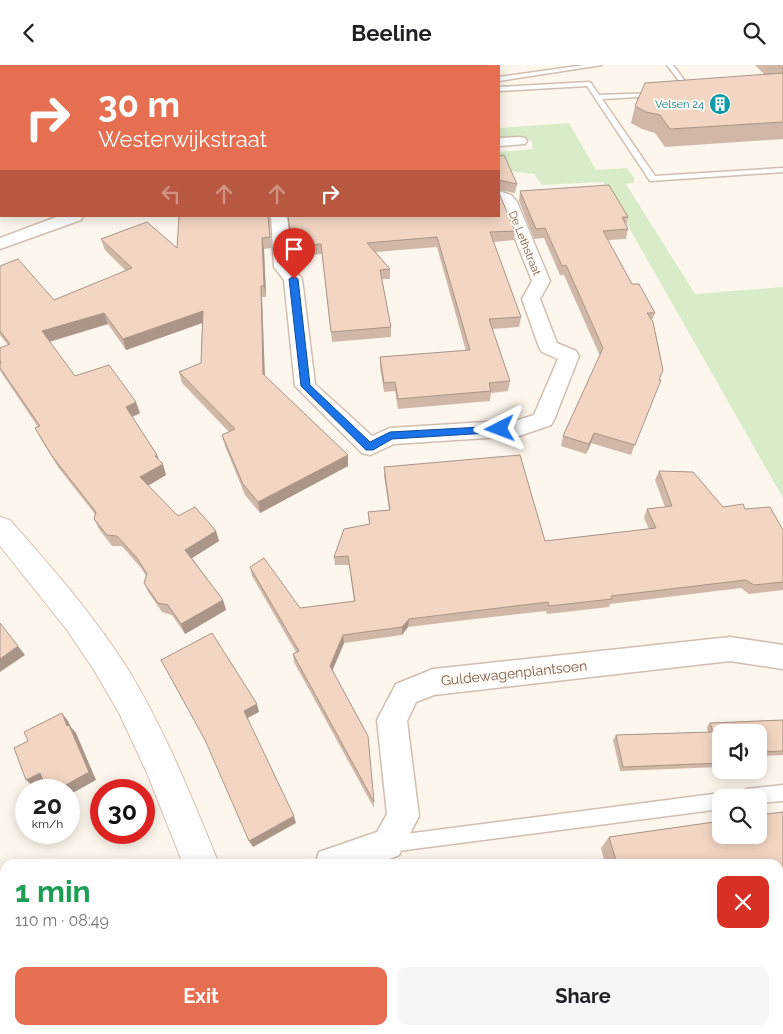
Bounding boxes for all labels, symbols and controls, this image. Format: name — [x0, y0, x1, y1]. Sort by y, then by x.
icon: back — [15, 19, 43, 47]
icon: search — [740, 19, 768, 47]
text: Beeline — [351, 20, 432, 46]
text: 30 m — [98, 84, 180, 125]
icon: right — [15, 85, 80, 150]
building icon: Velsen 24 — [708, 92, 732, 116]
place label: Velsen 24 — [655, 98, 704, 111]
text: Westerwijkstraat — [98, 126, 267, 152]
icon: left — [157, 180, 185, 208]
icon: ahead — [210, 180, 238, 208]
icon: ahead — [263, 180, 291, 208]
icon: right — [316, 180, 344, 208]
street label: De Lethstraat — [506, 209, 543, 278]
pin — [273, 228, 315, 279]
icon: arrive — [280, 235, 308, 263]
position arrow — [473, 402, 525, 454]
street label: Guldewagenplantsoen — [440, 657, 588, 689]
map controls — [712, 724, 767, 844]
button: sound — [712, 724, 767, 779]
speed limit sign: 30 — [90, 779, 155, 844]
button: search — [712, 789, 767, 844]
text: 20 — [33, 790, 62, 820]
text: km/h — [32, 817, 63, 831]
text: 1 min — [15, 874, 91, 909]
button: close — [717, 876, 769, 928]
text: 110 m · 08:49 — [15, 911, 109, 930]
button: Exit — [15, 967, 387, 1025]
button: Share — [397, 967, 769, 1025]

